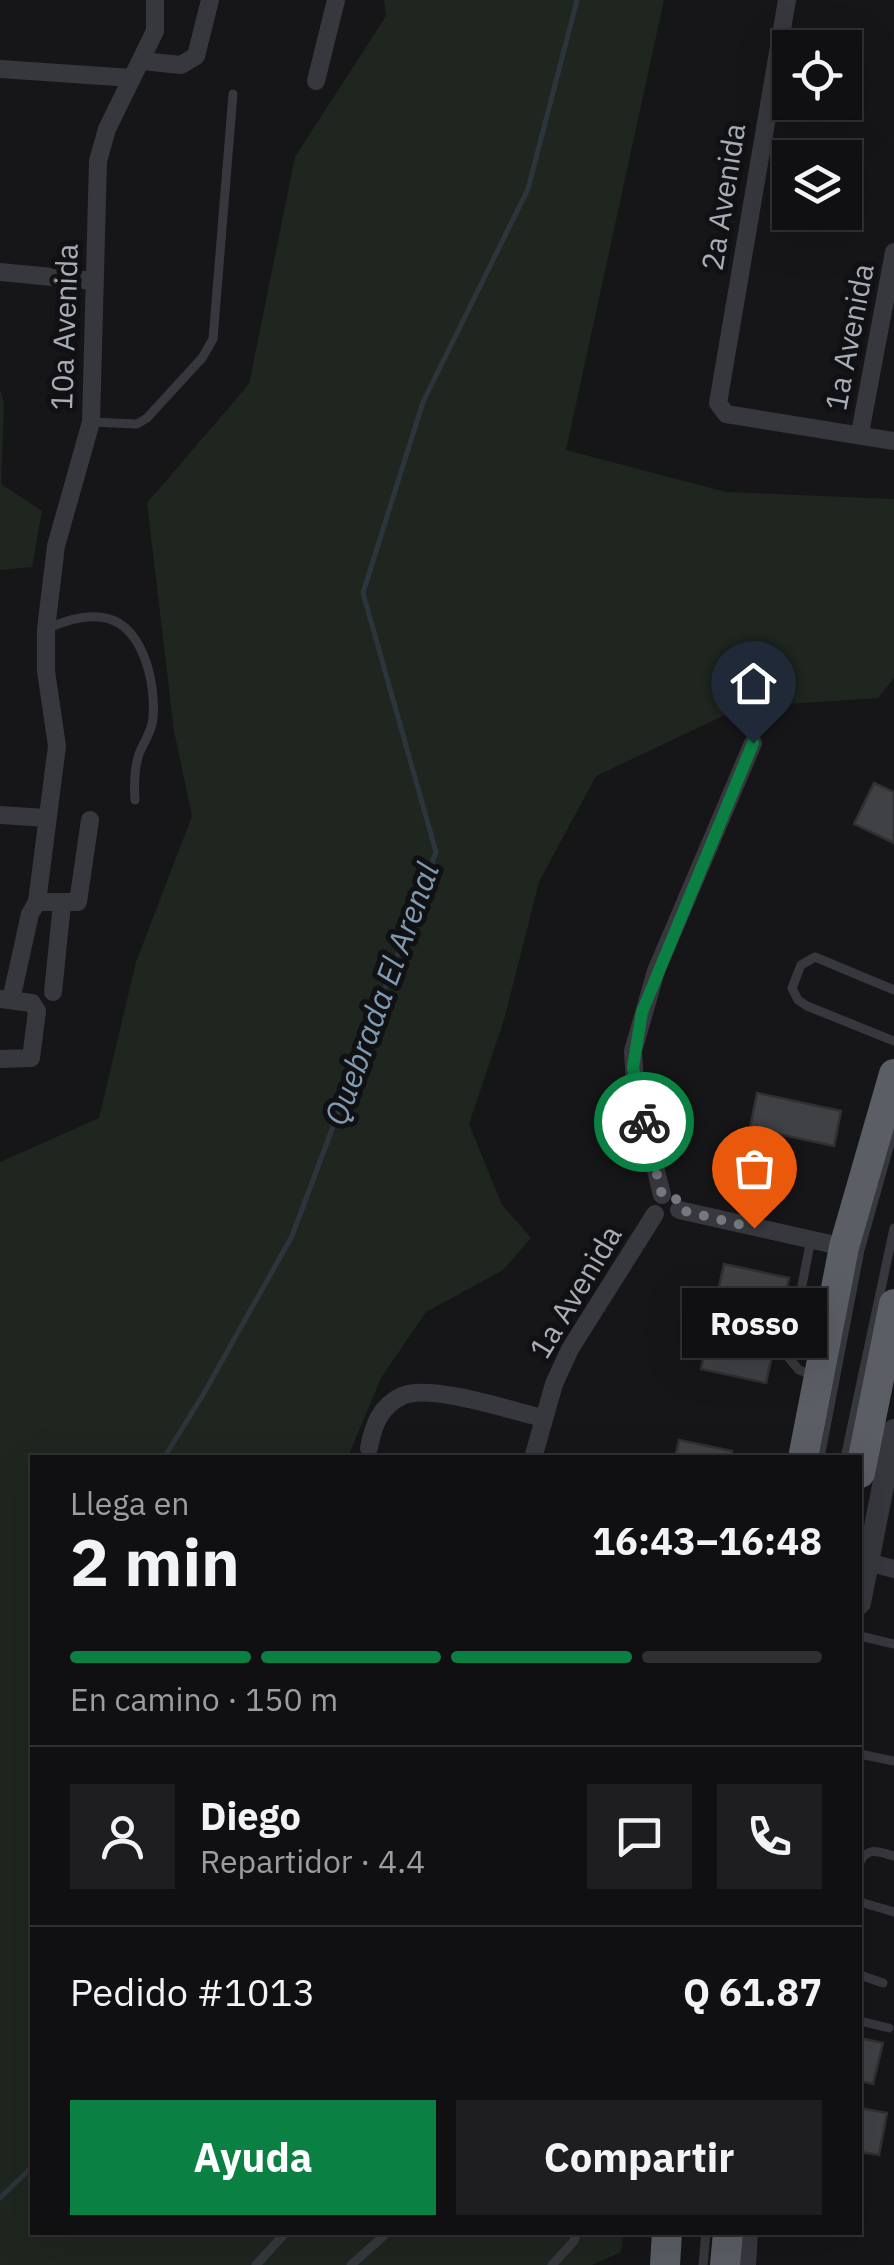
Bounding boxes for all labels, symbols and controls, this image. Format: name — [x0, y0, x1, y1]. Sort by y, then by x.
map controls — [772, 30, 862, 230]
button: locate — [772, 30, 862, 120]
street label: 2a Avenida — [692, 120, 753, 273]
button: layers — [772, 140, 862, 230]
street label: 10a Avenida — [41, 243, 86, 411]
street label: 1a Avenida — [815, 260, 882, 413]
pin — [711, 641, 796, 744]
icon: home — [726, 656, 781, 711]
water label: Quebrada El Arenal — [314, 856, 448, 1131]
courier — [594, 1072, 694, 1172]
icon: bike — [617, 1095, 672, 1150]
pin — [712, 1126, 797, 1229]
icon: bag — [727, 1141, 782, 1196]
street label: 1a Avenida — [520, 1217, 630, 1365]
callout: Rosso — [682, 1288, 826, 1358]
text: Rosso — [710, 1302, 799, 1344]
text: Llega en — [70, 1482, 190, 1524]
text: 16:43–16:48 — [592, 1516, 822, 1565]
text: 2 min — [70, 1519, 240, 1604]
text: En camino · 150 m — [70, 1678, 338, 1720]
button: person — [70, 1784, 175, 1889]
button: chat — [587, 1784, 692, 1889]
button: phone — [717, 1784, 822, 1889]
text: Diego — [200, 1791, 301, 1840]
text: Repartidor · 4.4 — [200, 1840, 425, 1882]
text: Pedido #1013 — [70, 1967, 315, 2016]
text: Q 61.87 — [683, 1967, 822, 2016]
button: Ayuda — [70, 2100, 436, 2215]
button: Compartir — [456, 2100, 822, 2215]

